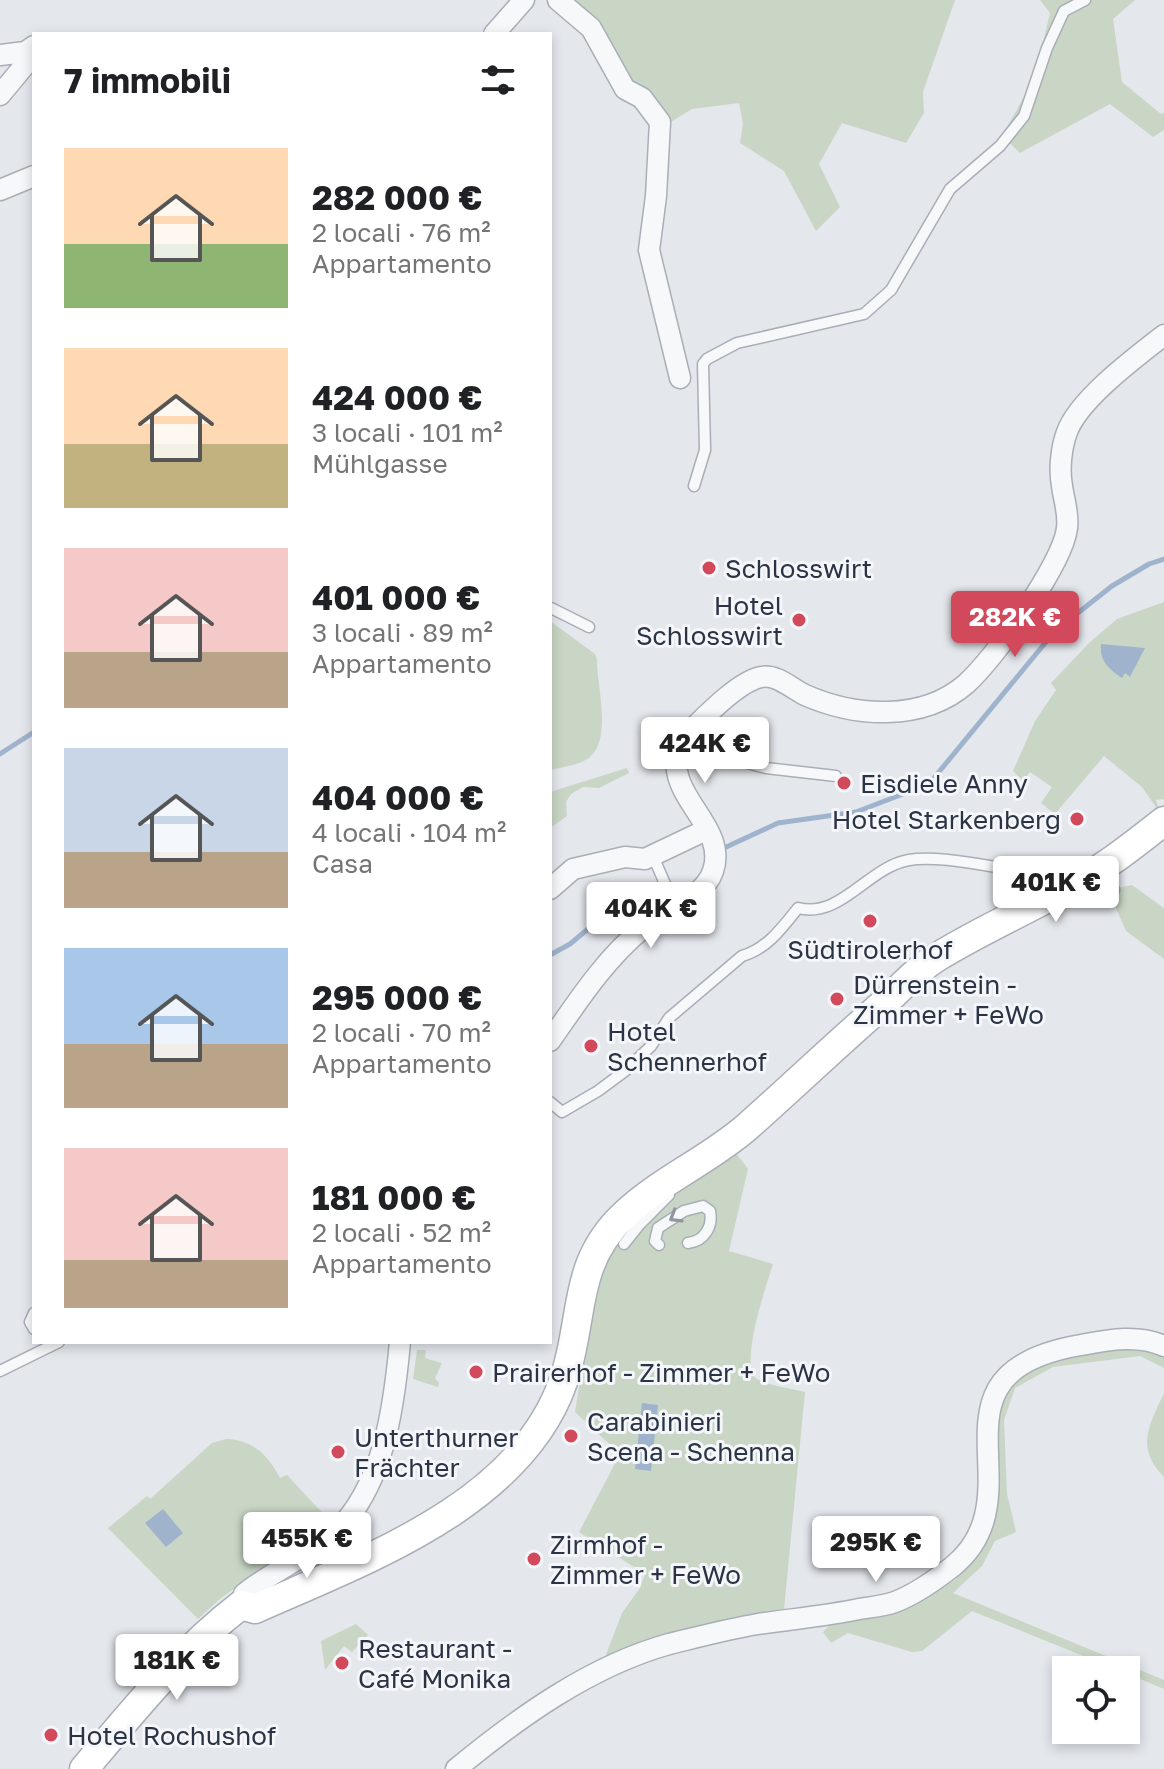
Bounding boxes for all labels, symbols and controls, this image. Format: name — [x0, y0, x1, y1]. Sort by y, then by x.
icon: filters — [476, 58, 520, 102]
text: 7 immobili — [64, 60, 231, 100]
text: 282 000 € — [312, 177, 483, 217]
icon: home — [128, 180, 224, 276]
text: 2 locali · 76 m² — [312, 217, 491, 248]
text: Appartamento — [312, 248, 492, 279]
text: 424 000 € — [312, 377, 483, 417]
icon: home — [128, 380, 224, 476]
text: 3 locali · 101 m² — [312, 417, 503, 448]
text: Mühlgasse — [312, 448, 447, 479]
place label: Schlosswirt — [725, 553, 872, 584]
marker: Schlosswirt — [700, 559, 718, 577]
text: 401 000 € — [312, 577, 480, 617]
icon: home — [128, 580, 224, 676]
place label: Hotel Schlosswirt — [636, 590, 783, 651]
pin: 282K € — [950, 591, 1080, 659]
text: 282K € — [969, 601, 1061, 632]
marker: Hotel Schlosswirt — [790, 611, 808, 629]
text: 3 locali · 89 m² — [312, 617, 493, 648]
text: Appartamento — [312, 648, 492, 679]
pin: 424K € — [640, 717, 770, 785]
text: 424K € — [659, 727, 751, 758]
place label: Eisdiele Anny — [860, 768, 1028, 799]
marker: Eisdiele Anny — [835, 774, 853, 792]
text: 404 000 € — [312, 777, 484, 817]
icon: home — [128, 780, 224, 876]
place label: Hotel Starkenberg — [832, 804, 1061, 835]
marker: Hotel Starkenberg — [1068, 810, 1086, 828]
text: 4 locali · 104 m² — [312, 817, 506, 848]
text: Casa — [312, 848, 373, 879]
pin: 401K € — [991, 856, 1121, 924]
text: 401K € — [1011, 866, 1101, 897]
pin: 404K € — [586, 882, 716, 950]
text: 404K € — [604, 892, 698, 923]
marker: Südtirolerhof — [861, 912, 879, 930]
place label: Südtirolerhof — [787, 934, 953, 965]
place label: Dürrenstein - Zimmer + FeWo — [853, 969, 1044, 1030]
text: 295 000 € — [312, 977, 482, 1017]
icon: home — [128, 980, 224, 1076]
marker: Dürrenstein - Zimmer + FeWo — [828, 990, 846, 1008]
place label: Hotel Schennerhof — [607, 1016, 767, 1077]
text: 2 locali · 70 m² — [312, 1017, 491, 1048]
marker: Hotel Schennerhof — [582, 1037, 600, 1055]
text: Appartamento — [312, 1048, 492, 1079]
text: 181 000 € — [312, 1177, 476, 1217]
icon: home — [128, 1180, 224, 1276]
one-way arrow — [669, 1207, 684, 1223]
text: 2 locali · 52 m² — [312, 1217, 491, 1248]
text: Appartamento — [312, 1248, 492, 1279]
place label: Prairerhof - Zimmer + FeWo — [492, 1357, 830, 1388]
marker: Prairerhof - Zimmer + FeWo — [467, 1363, 485, 1381]
place label: Carabinieri Scena - Schenna — [587, 1406, 795, 1467]
place label: Unterthurner Frächter — [354, 1422, 518, 1483]
marker: Carabinieri Scena - Schenna — [562, 1427, 580, 1445]
marker: Unterthurner Frächter — [329, 1443, 347, 1461]
pin: 455K € — [242, 1512, 372, 1580]
pin: 295K € — [811, 1516, 941, 1584]
text: 455K € — [261, 1522, 353, 1553]
text: 295K € — [830, 1526, 922, 1557]
place label: Zirmhof - Zimmer + FeWo — [550, 1529, 741, 1590]
marker: Zirmhof - Zimmer + FeWo — [525, 1550, 543, 1568]
place label: Restaurant - Café Monika — [358, 1633, 512, 1694]
pin: 181K € — [112, 1634, 242, 1702]
text: 181K € — [133, 1644, 221, 1675]
marker: Restaurant - Café Monika — [333, 1654, 351, 1672]
map controls — [1052, 1656, 1140, 1744]
button: locate — [1052, 1656, 1140, 1744]
place label: Hotel Rochushof — [67, 1720, 276, 1751]
marker: Hotel Rochushof — [42, 1726, 60, 1744]

